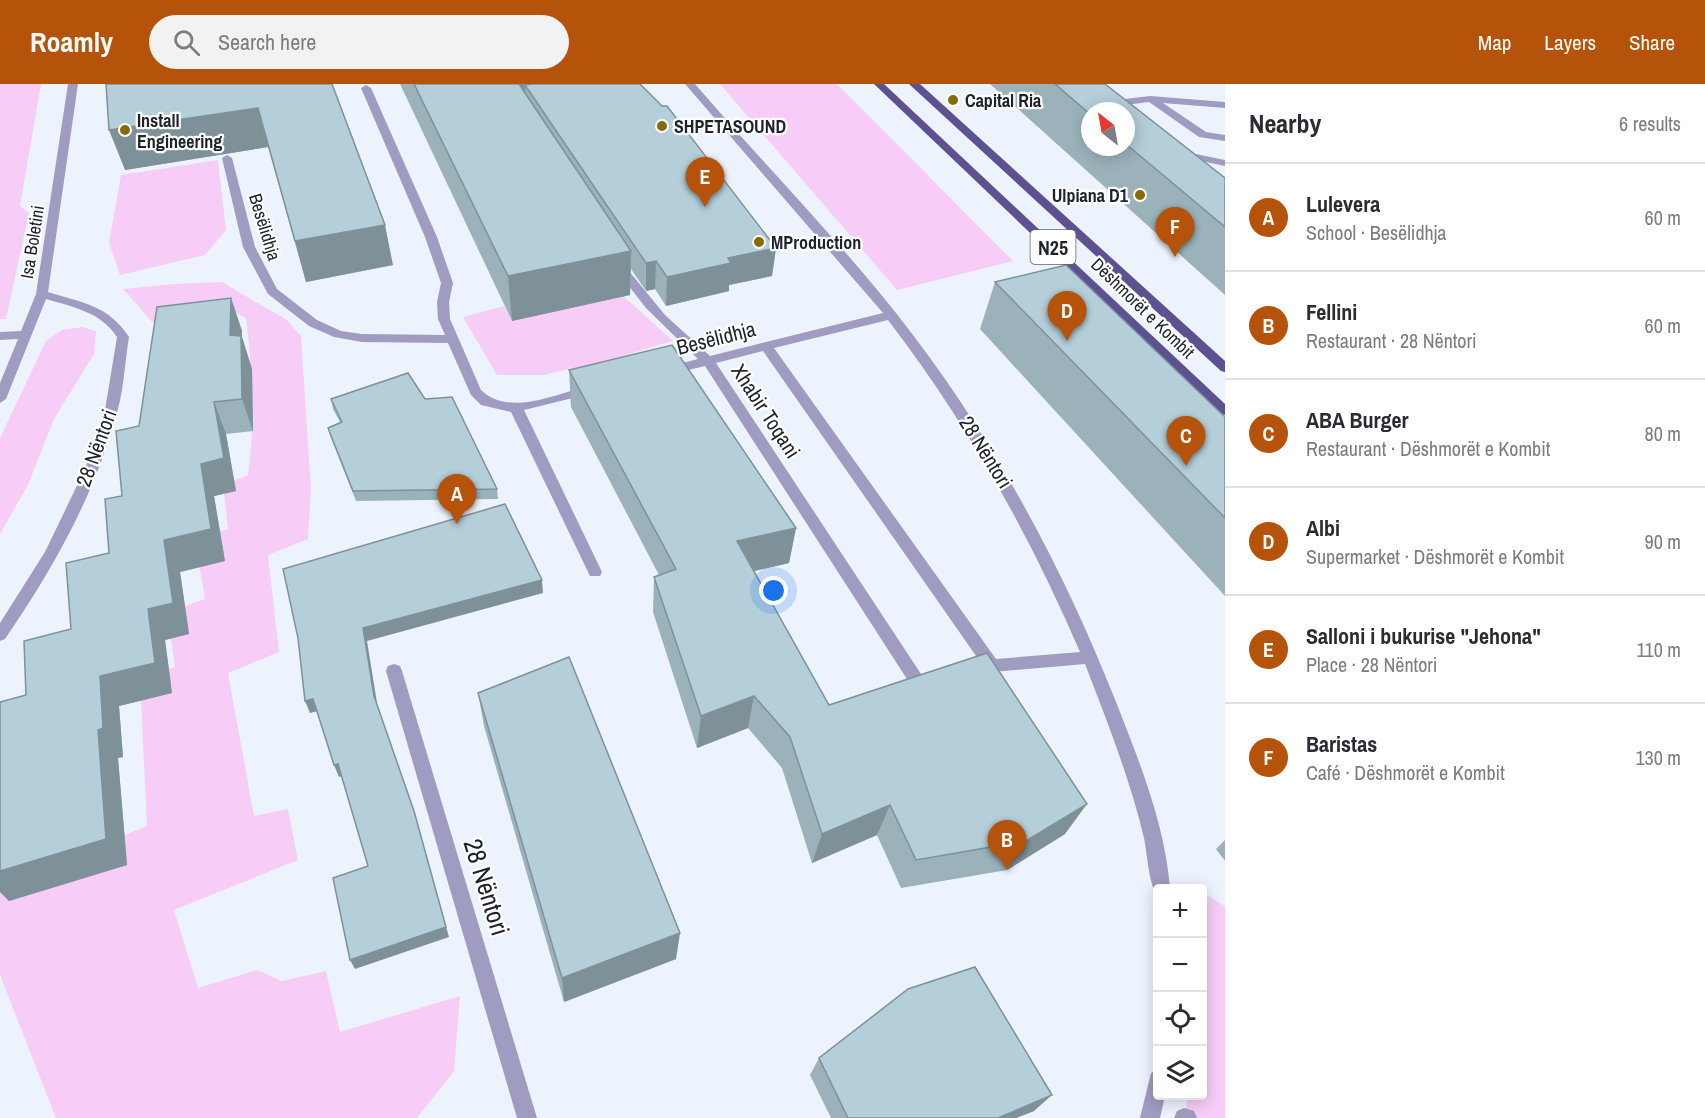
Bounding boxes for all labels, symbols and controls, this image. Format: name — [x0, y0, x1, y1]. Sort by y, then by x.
search box — [149, 15, 569, 69]
text: Roamly — [30, 23, 113, 61]
icon: search — [170, 26, 203, 59]
text: Search here — [218, 27, 316, 57]
text: Map — [1478, 28, 1511, 57]
text: Layers — [1544, 28, 1596, 57]
text: Share — [1629, 28, 1675, 57]
place label: Capital Ria — [965, 88, 1042, 113]
marker: Capital Ria — [946, 93, 960, 107]
north arrow — [1081, 102, 1135, 156]
text: Nearby — [1249, 106, 1321, 141]
place label: Install Engineering — [137, 108, 222, 154]
text: 6 results — [1619, 110, 1681, 137]
place label: SHPETASOUND — [674, 114, 786, 139]
marker: SHPETASOUND — [655, 119, 669, 133]
marker: Install Engineering — [118, 123, 132, 137]
pin: E — [686, 158, 724, 207]
place label: Ulpiana D1 — [1052, 183, 1129, 208]
marker: Ulpiana D1 — [1133, 188, 1147, 202]
text: Lulevera — [1306, 189, 1380, 219]
street label: Besëlidhja — [243, 190, 287, 264]
street label: Isa Boletini — [14, 204, 50, 280]
text: A — [1263, 204, 1274, 231]
text: 60 m — [1645, 204, 1681, 231]
pin: F — [1156, 208, 1194, 257]
text: School · Besëlidhja — [1306, 219, 1446, 246]
place label: MProduction — [771, 230, 861, 255]
road number: N25 — [1030, 230, 1076, 264]
marker: MProduction — [752, 235, 766, 249]
street label: Dëshmorët e Kombit — [1086, 252, 1200, 364]
pin: D — [1048, 292, 1086, 341]
text: Fellini — [1306, 297, 1357, 327]
text: B — [1263, 312, 1274, 339]
text: 60 m — [1645, 312, 1681, 339]
street label: Besëlidhja — [673, 314, 759, 362]
text: Restaurant · 28 Nëntori — [1306, 327, 1476, 354]
street label: Xhabir Toqani — [725, 358, 807, 464]
street label: 28 Nëntori — [69, 405, 123, 491]
text: ABA Burger — [1306, 405, 1409, 435]
street label: 28 Nëntori — [952, 410, 1020, 494]
pin: C — [1166, 416, 1206, 466]
text: C — [1263, 420, 1274, 447]
text: 80 m — [1645, 420, 1681, 447]
text: Restaurant · Dëshmorët e Kombit — [1306, 435, 1550, 462]
pin: A — [438, 474, 476, 524]
text: Albi — [1306, 513, 1340, 543]
text: D — [1263, 528, 1274, 555]
text: 90 m — [1645, 528, 1681, 555]
text: Supermarket · Dëshmorët e Kombit — [1306, 543, 1564, 570]
your location — [759, 576, 788, 605]
text: Salloni i bukurise "Jehona" — [1306, 621, 1541, 651]
text: E — [1263, 636, 1274, 663]
text: 110 m — [1637, 636, 1681, 663]
text: Place · 28 Nëntori — [1306, 651, 1437, 678]
text: Baristas — [1306, 729, 1377, 759]
text: F — [1263, 744, 1274, 771]
text: 130 m — [1635, 744, 1681, 771]
text: Café · Dëshmorët e Kombit — [1306, 759, 1505, 786]
pin: B — [988, 820, 1026, 870]
street label: 28 Nëntori — [456, 834, 518, 940]
map controls — [1153, 884, 1207, 1100]
button: + — [1153, 884, 1207, 938]
button: − — [1153, 938, 1207, 992]
button: locate — [1153, 992, 1207, 1046]
button: layers — [1153, 1046, 1207, 1100]

